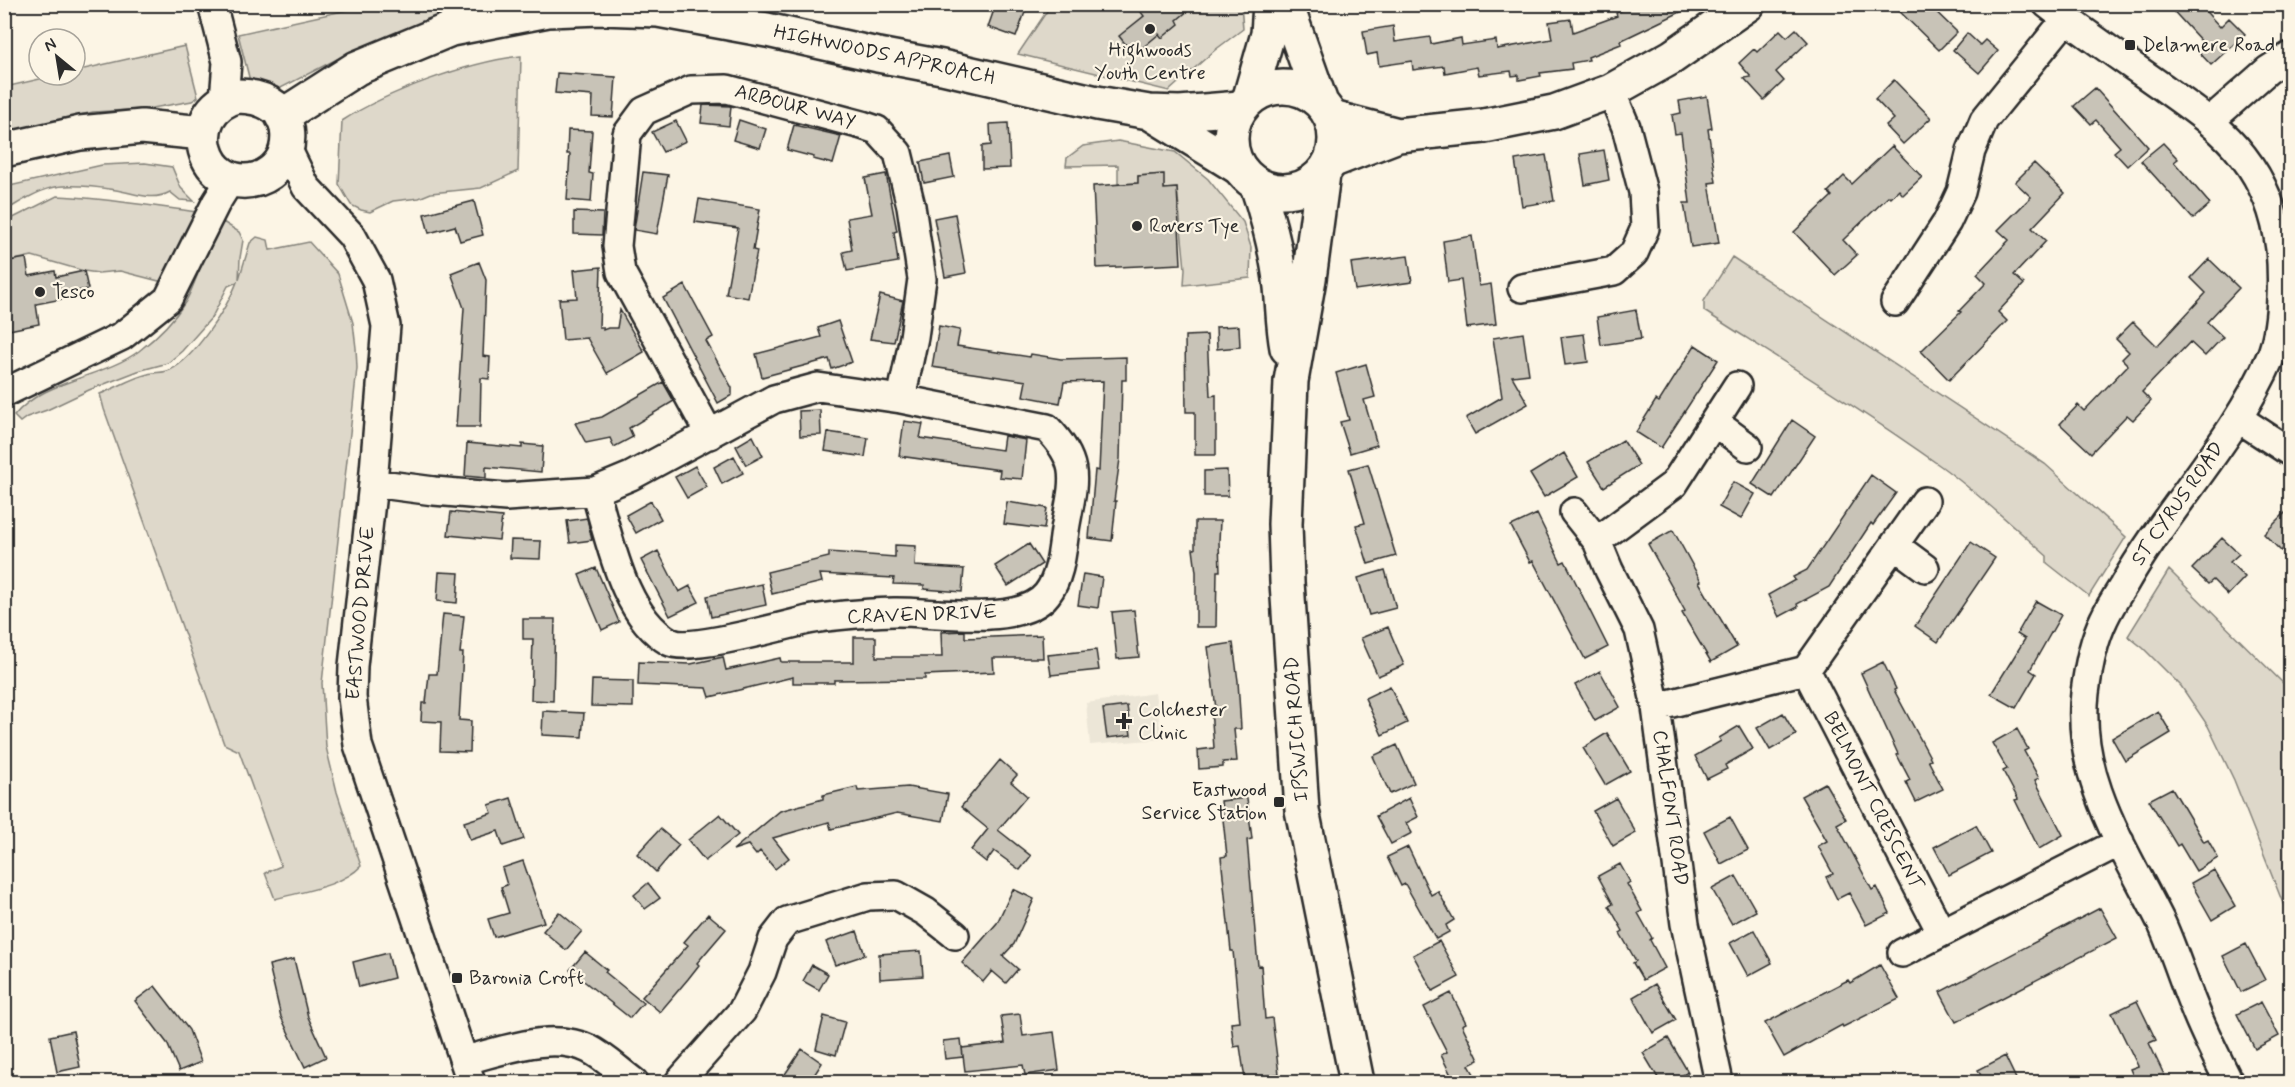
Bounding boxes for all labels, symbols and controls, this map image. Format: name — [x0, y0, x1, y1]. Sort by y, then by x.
street label: HIGHWOODS APPROACH — [771, 18, 997, 92]
marker: Highwoods Youth Centre — [1143, 22, 1157, 36]
north arrow — [27, 27, 87, 87]
place label: Delamere Road — [2142, 32, 2275, 59]
text: N — [40, 34, 60, 57]
place label: Highwoods Youth Centre — [1094, 37, 1206, 87]
marker: Delamere Road — [2123, 38, 2137, 52]
street label: ARBOUR WAY — [732, 78, 858, 136]
place label: Rovers Tye — [1149, 213, 1240, 240]
marker: Rovers Tye — [1130, 219, 1144, 233]
place label: Tesco — [52, 279, 95, 306]
marker: Tesco — [33, 285, 47, 299]
street label: ST CYRUS ROAD — [2125, 437, 2231, 571]
street label: EASTWOOD DRIVE — [340, 525, 382, 701]
street label: CRAVEN DRIVE — [847, 599, 997, 631]
street label: IPSWICH ROAD — [1278, 655, 1316, 803]
place label: Colchester Clinic — [1138, 697, 1227, 747]
street label: BELMONT CRESCENT — [1816, 707, 1930, 896]
marker: Colchester Clinic — [1115, 712, 1133, 730]
street label: CHALFONT ROAD — [1646, 728, 1694, 888]
place label: Eastwood Service Station — [1142, 777, 1267, 827]
marker: Eastwood Service Station — [1272, 795, 1286, 809]
place label: Baronia Croft — [469, 965, 584, 992]
marker: Baronia Croft — [450, 971, 464, 985]

